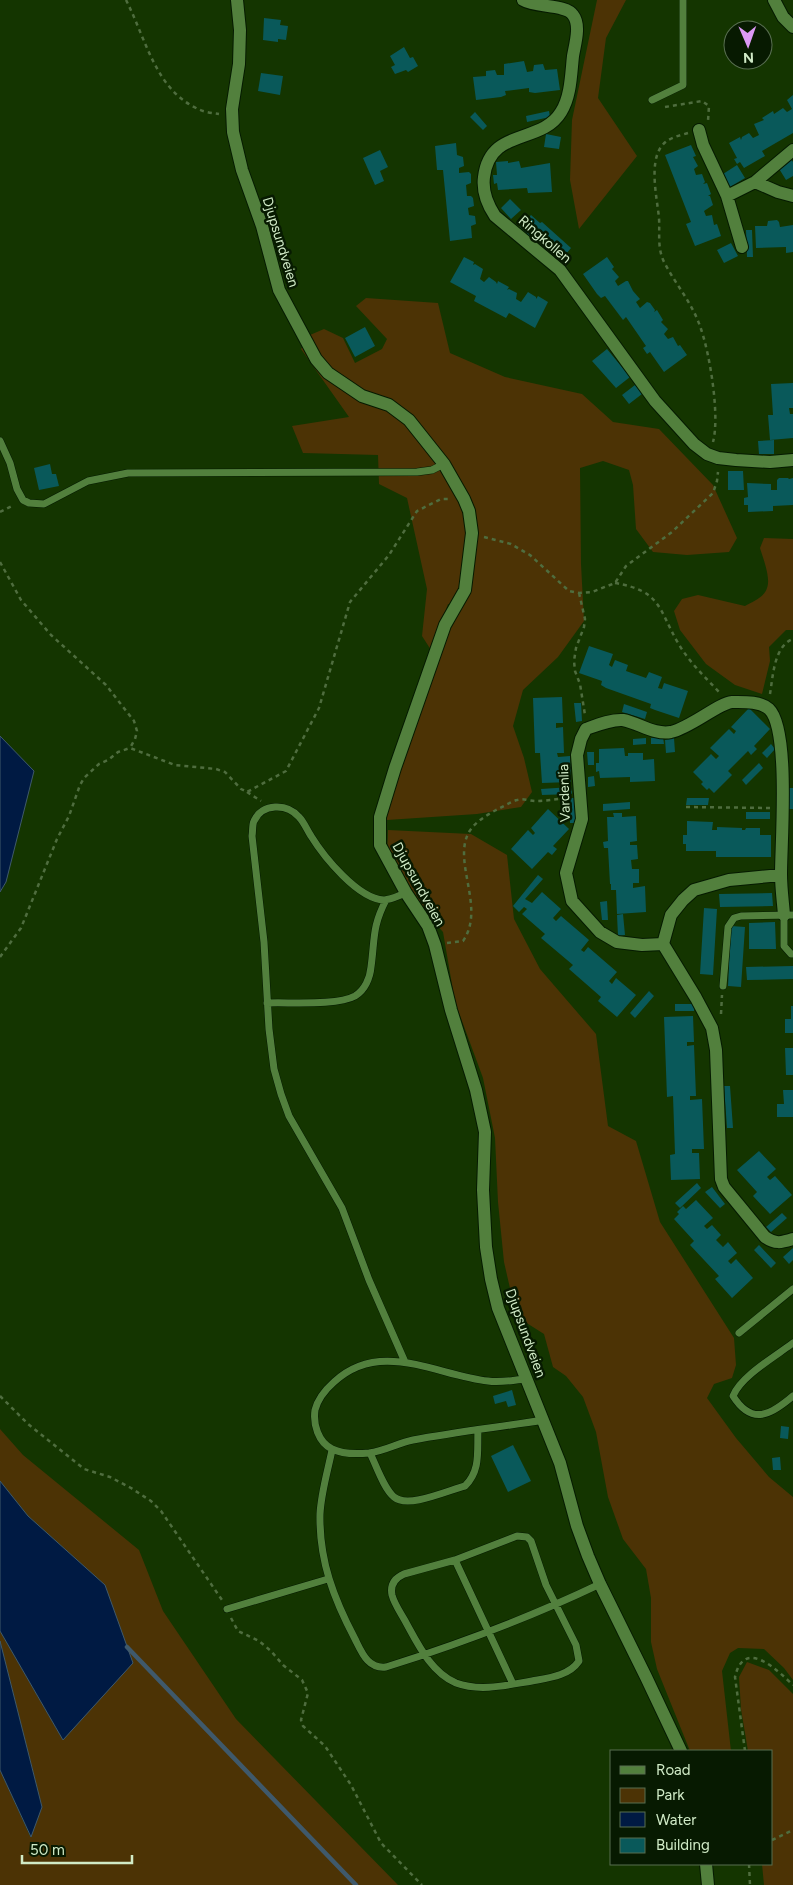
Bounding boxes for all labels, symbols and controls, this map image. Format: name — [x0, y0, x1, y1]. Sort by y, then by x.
north arrow — [723, 20, 773, 70]
text: N — [743, 49, 754, 66]
street label: Djupsundveien — [259, 195, 302, 289]
street label: Ringkollen — [515, 212, 575, 267]
street label: Vardenlia — [555, 764, 574, 822]
street label: Djupsundveien — [389, 839, 449, 929]
street label: Djupsundveien — [502, 1286, 550, 1380]
legend — [610, 1750, 773, 1865]
text: Road — [656, 1761, 691, 1779]
text: Park — [656, 1786, 685, 1804]
text: Water — [656, 1811, 696, 1829]
scale bar — [22, 1832, 132, 1864]
text: Building — [656, 1836, 710, 1854]
text: 50 m — [30, 1841, 65, 1859]

